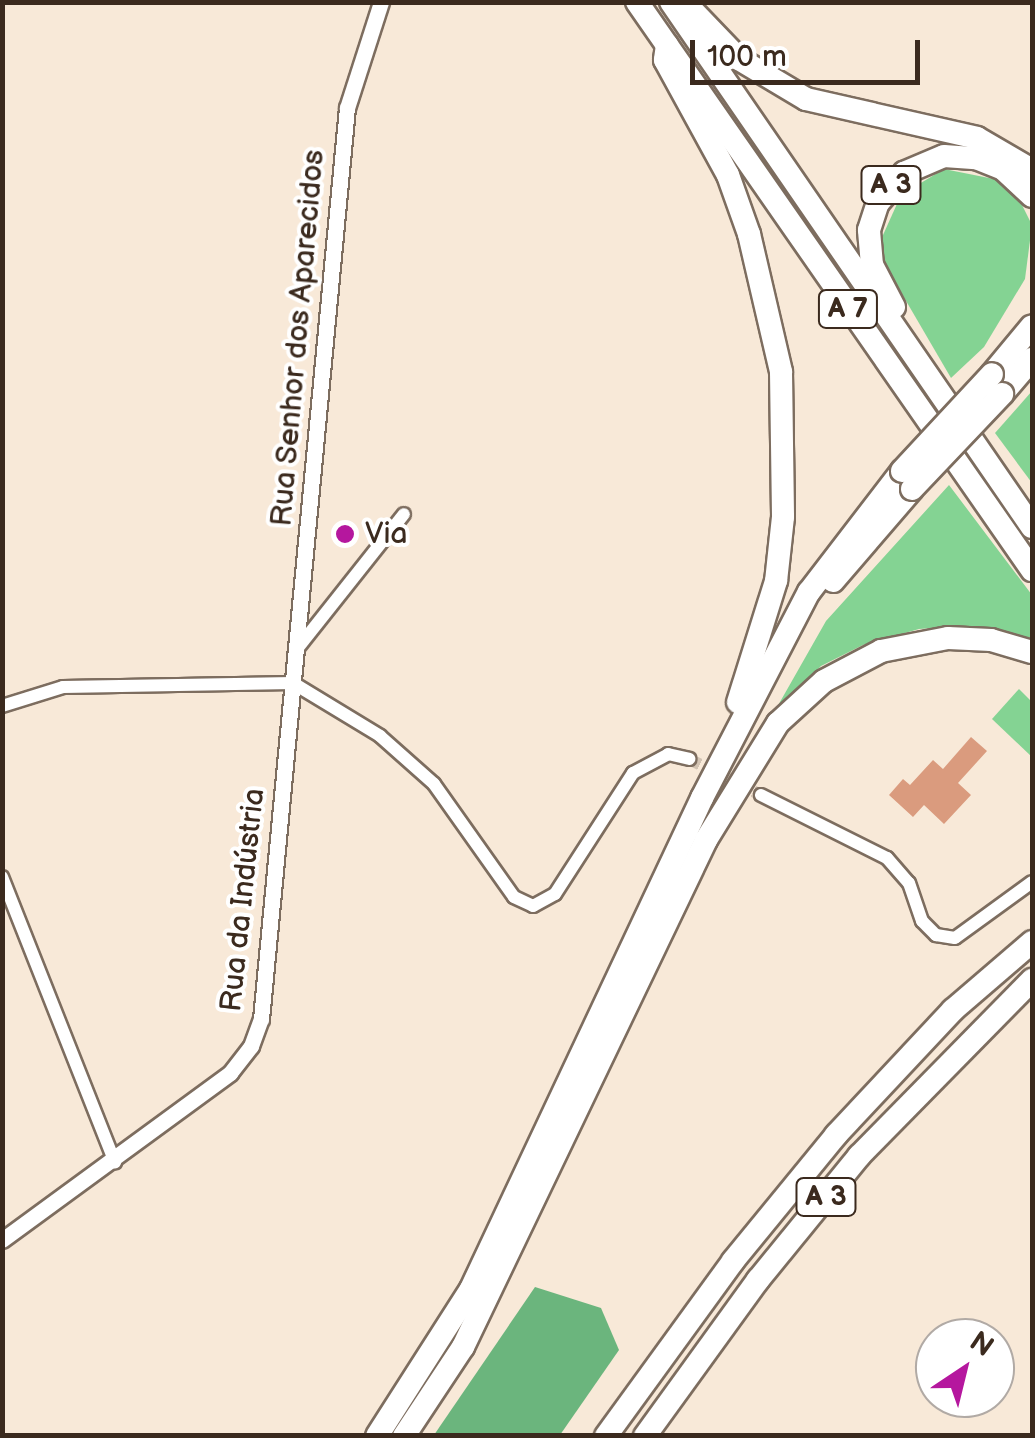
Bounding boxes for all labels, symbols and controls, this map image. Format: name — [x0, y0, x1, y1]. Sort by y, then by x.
scale bar — [695, 20, 925, 82]
text: 100 m — [707, 39, 787, 75]
street label: Rua Senhor dos Aparecidos — [264, 148, 332, 528]
road number: A 3 — [858, 162, 924, 208]
road number: A 7 — [816, 286, 880, 332]
place label: Via — [365, 516, 408, 552]
marker: Via — [334, 523, 356, 545]
street label: Rua da Indústria — [213, 787, 273, 1013]
road number: A 3 — [794, 1174, 858, 1220]
north arrow — [915, 1318, 1015, 1418]
text: N — [963, 1325, 999, 1364]

